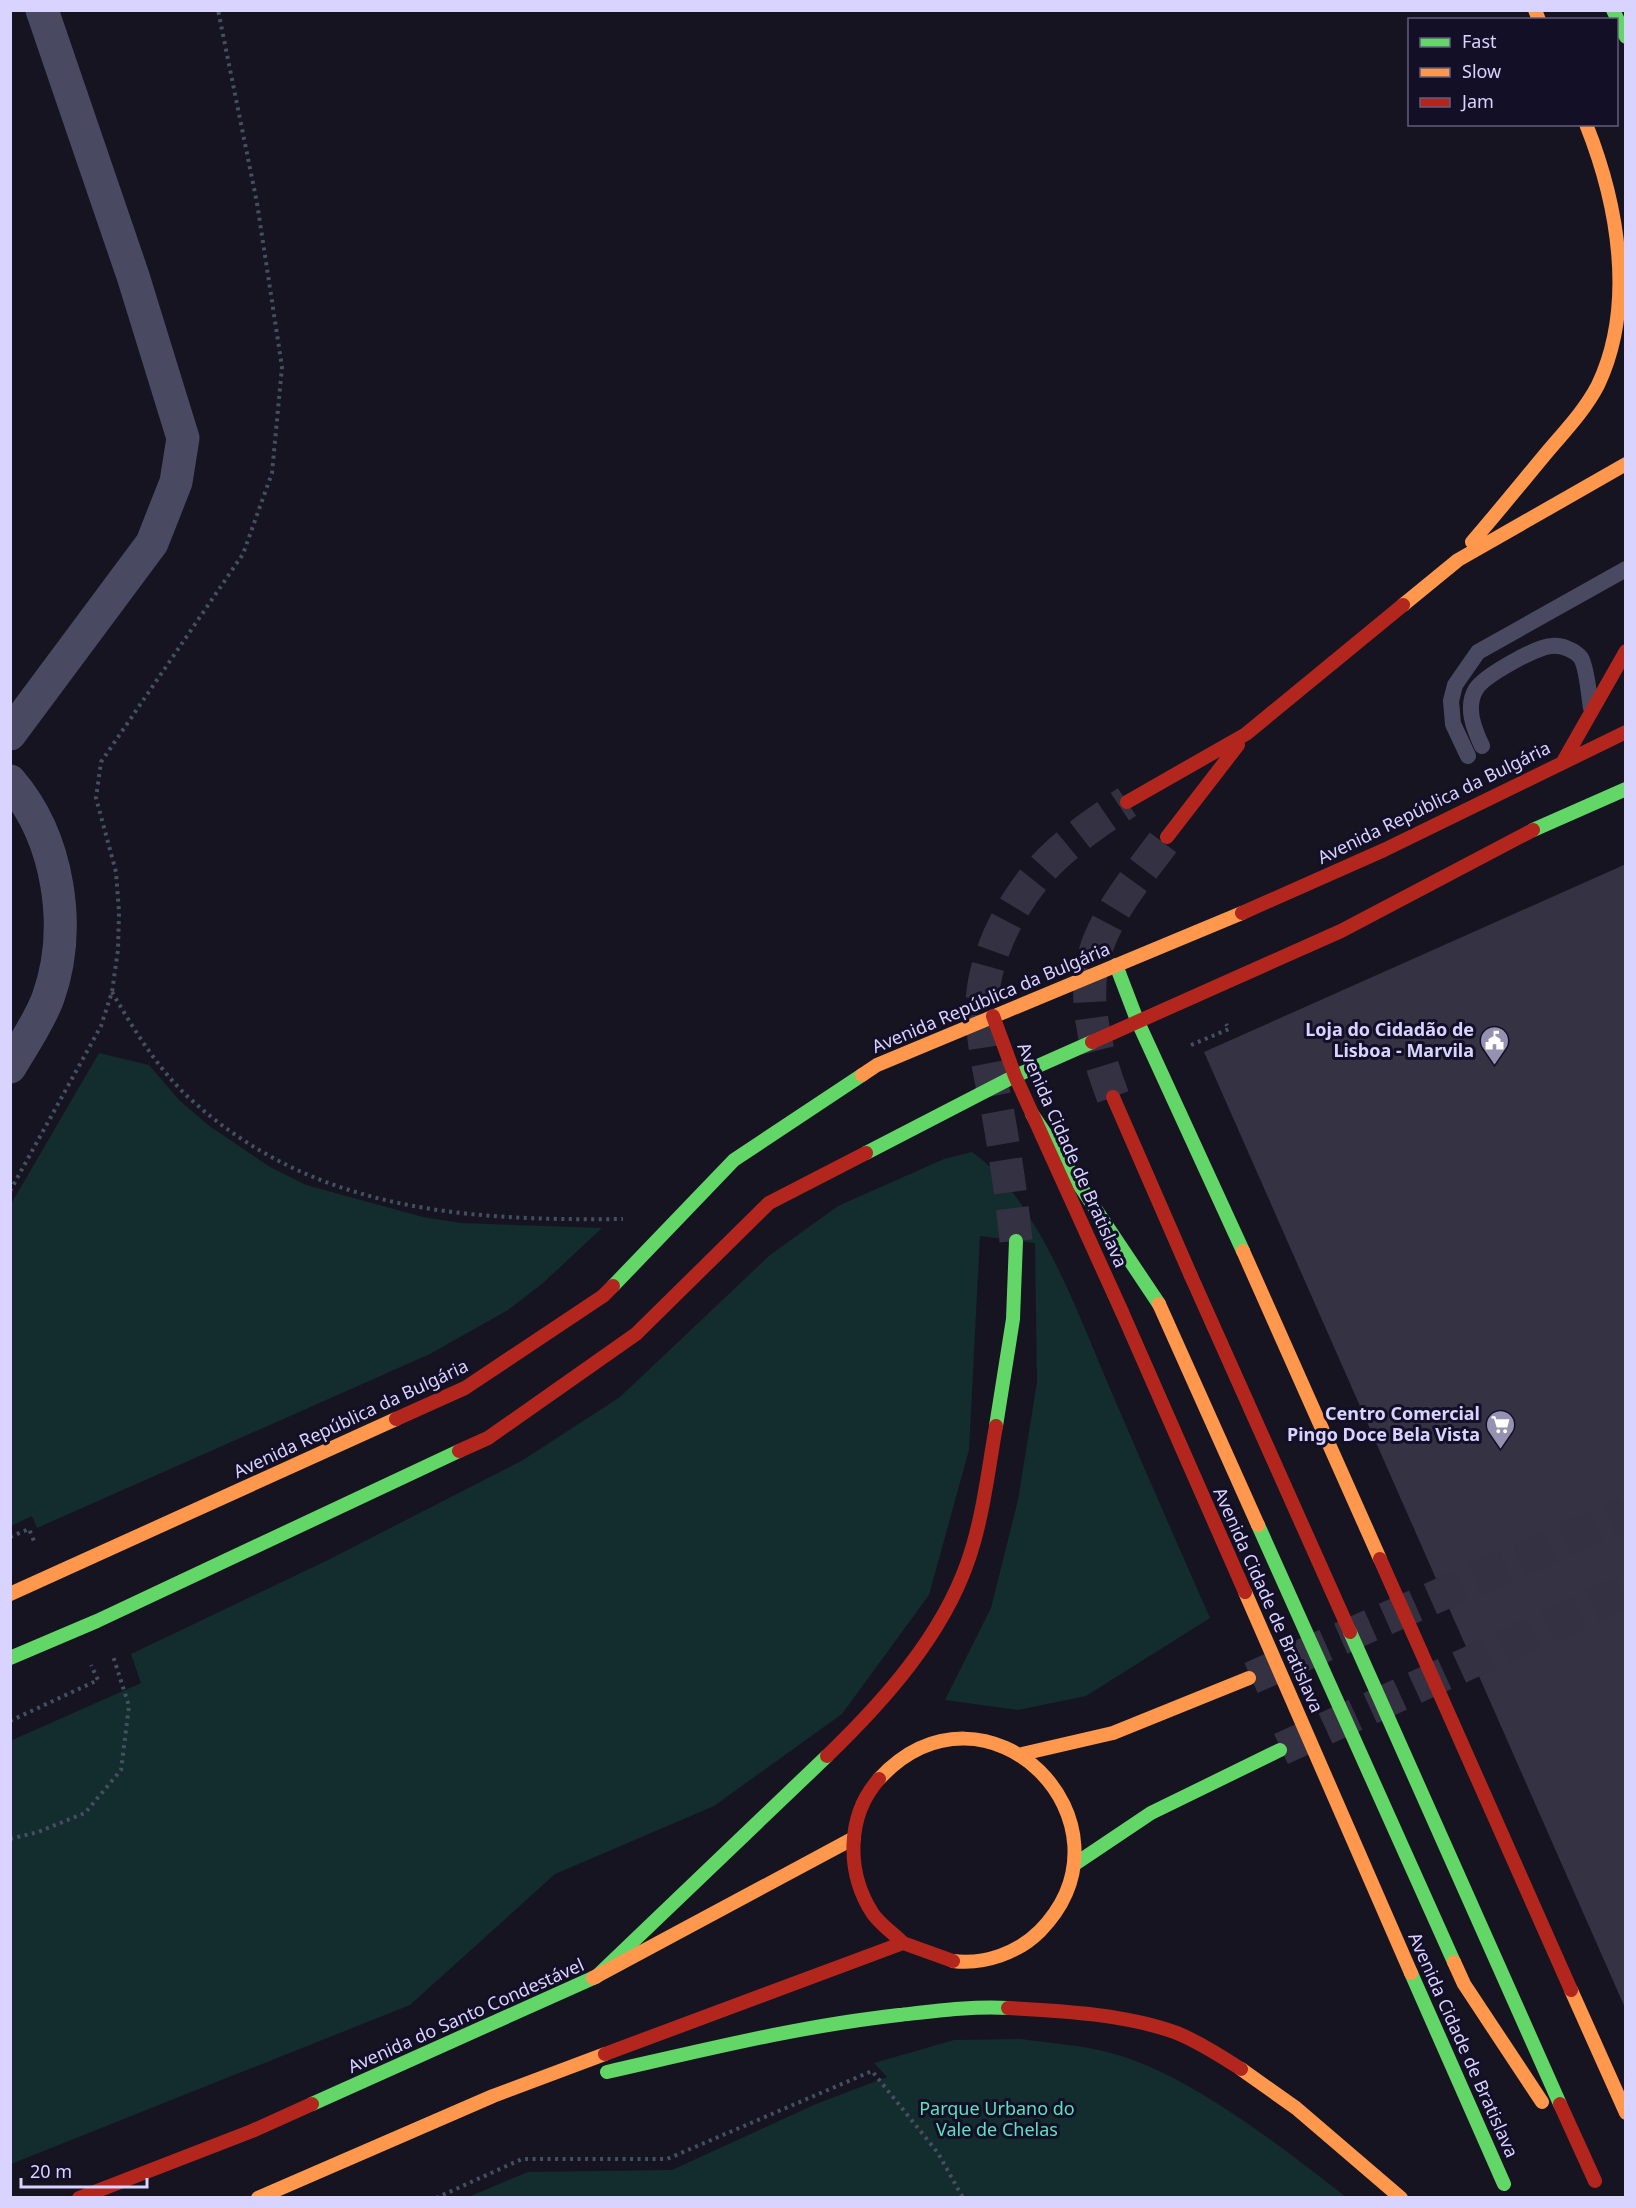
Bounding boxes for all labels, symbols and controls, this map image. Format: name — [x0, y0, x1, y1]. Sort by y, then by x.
legend — [1408, 18, 1618, 126]
text: Fast — [1462, 29, 1497, 53]
text: Slow — [1462, 59, 1501, 83]
text: Jam — [1460, 89, 1494, 113]
street label: Avenida República da Bulgária — [1313, 735, 1554, 869]
street label: Avenida República da Bulgária — [868, 936, 1113, 1058]
place label: Loja do Cidadão de Lisboa - Marvila — [1305, 1017, 1474, 1062]
public building icon: Loja do Cidadão de Lisboa - Marvila — [1479, 1024, 1511, 1066]
street label: Avenida Cidade de Bratislava — [1012, 1038, 1134, 1271]
street label: Avenida República da Bulgária — [229, 1353, 472, 1483]
place label: Centro Comercial Pingo Doce Bela Vista — [1287, 1401, 1480, 1446]
supermarket icon: Centro Comercial Pingo Doce Bela Vista — [1485, 1408, 1517, 1450]
street label: Avenida Cidade de Bratislava — [1208, 1483, 1330, 1716]
street label: Avenida Cidade de Bratislava — [1403, 1928, 1525, 2161]
street label: Avenida do Santo Condestável — [344, 1952, 587, 2078]
park label: Parque Urbano do Vale de Chelas — [919, 2096, 1075, 2141]
scale bar — [21, 2151, 147, 2189]
text: 20 m — [30, 2159, 72, 2183]

